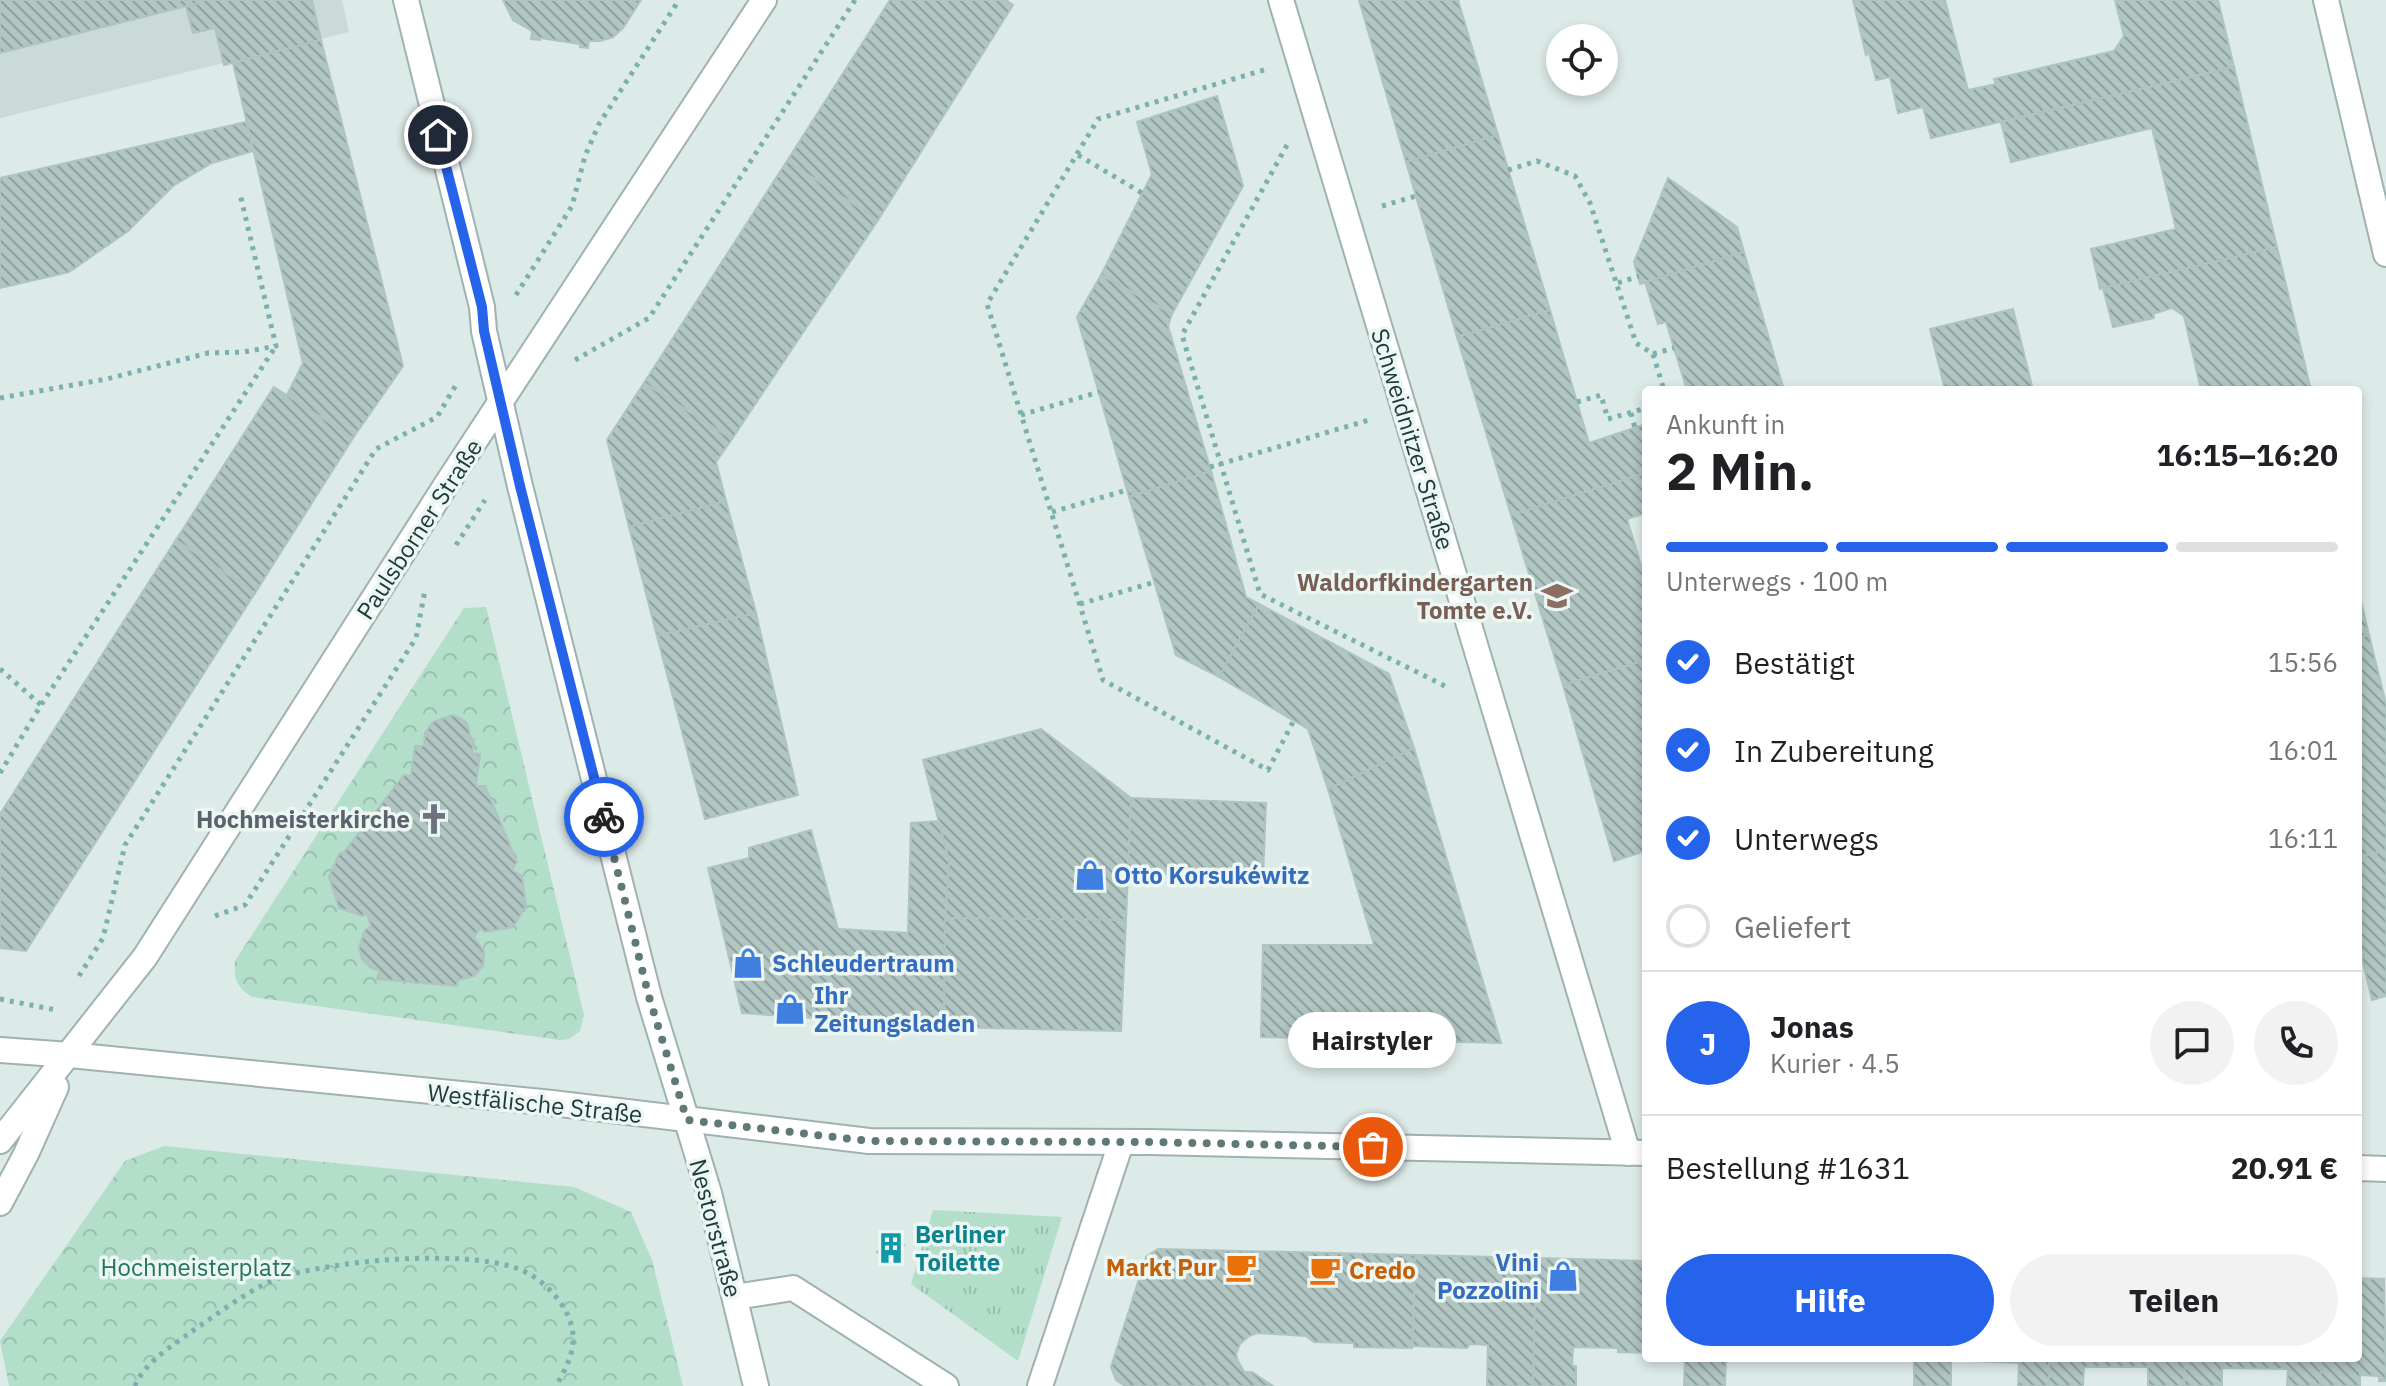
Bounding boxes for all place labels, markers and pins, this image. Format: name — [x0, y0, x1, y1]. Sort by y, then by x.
pin — [404, 101, 472, 169]
place label: Waldorfkindergarten Tomte e.V. — [1297, 566, 1533, 626]
school or university icon: Waldorfkindergarten Tomte e.V. — [1540, 579, 1574, 613]
church icon: Hochmeisterkirche — [417, 802, 451, 836]
place label: Hochmeisterkirche — [196, 803, 410, 835]
shop icon: Otto Korsukéwitz — [1073, 858, 1107, 892]
place label: Otto Korsukéwitz — [1114, 859, 1309, 891]
shop icon: Schleudertraum — [731, 946, 765, 980]
place label: Schleudertraum — [772, 947, 955, 979]
place label: Ihr Zeitungsladen — [814, 979, 975, 1039]
shop icon: Ihr Zeitungsladen — [773, 992, 807, 1026]
callout: Hairstyler — [1289, 1011, 1457, 1067]
pin — [1339, 1113, 1407, 1181]
place label: Berliner Toilette — [915, 1218, 1006, 1278]
building icon: Berliner Toilette — [874, 1231, 908, 1265]
place label: Vini Pozzolini — [1437, 1246, 1539, 1306]
cafe icon: Markt Pur — [1224, 1250, 1258, 1284]
place label: Markt Pur — [1106, 1251, 1217, 1283]
cafe icon: Credo — [1308, 1253, 1342, 1287]
place label: Credo — [1349, 1254, 1416, 1286]
shop icon: Vini Pozzolini — [1546, 1259, 1580, 1293]

